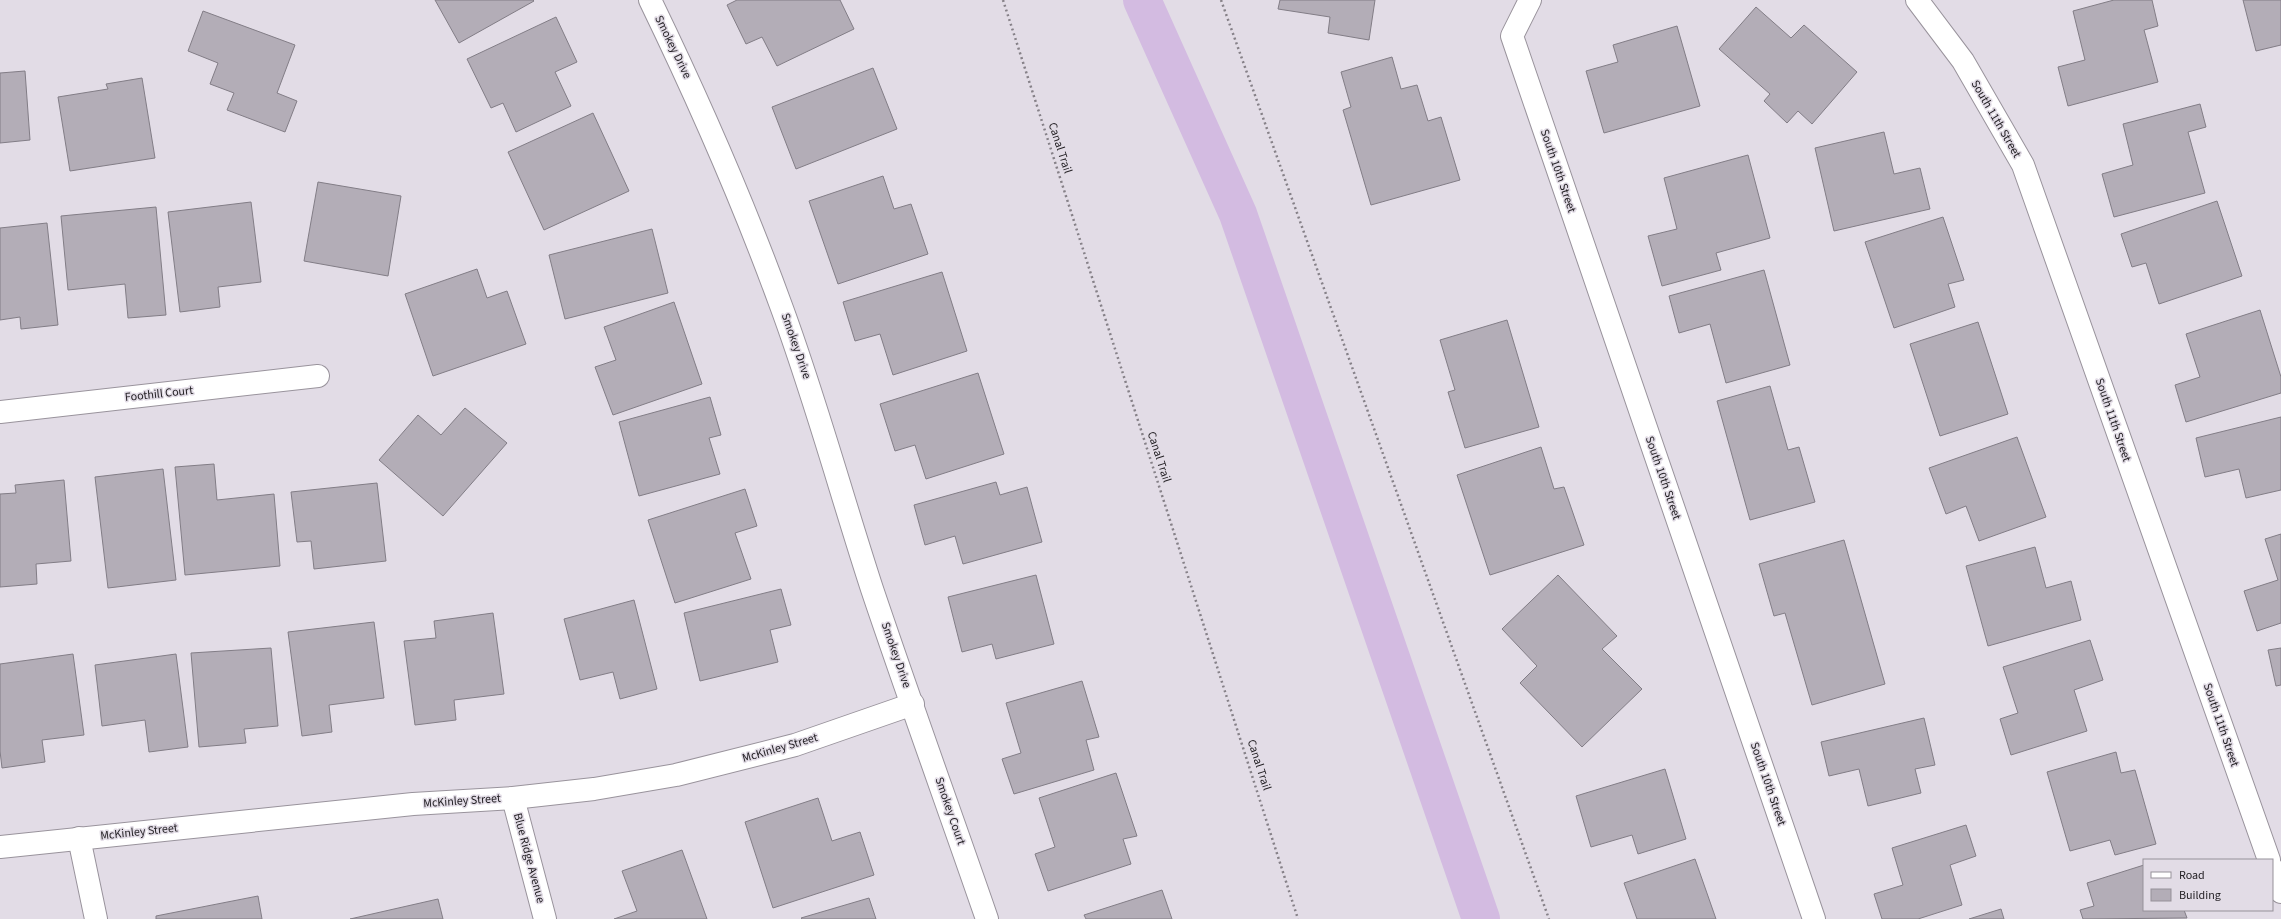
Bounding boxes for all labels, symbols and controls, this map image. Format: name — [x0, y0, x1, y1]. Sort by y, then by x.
street label: Smokey Drive — [650, 12, 696, 82]
street label: South 11th Street — [1967, 77, 2025, 161]
street label: Canal Trail — [1044, 120, 1076, 176]
street label: South 10th Street — [1536, 127, 1580, 215]
street label: Smokey Drive — [777, 311, 815, 381]
street label: South 11th Street — [2091, 376, 2135, 464]
street label: Foothill Court — [124, 382, 194, 406]
street label: Canal Trail — [1143, 429, 1175, 485]
street label: South 10th Street — [1641, 434, 1685, 522]
street label: Smokey Drive — [877, 620, 915, 690]
street label: South 11th Street — [2199, 681, 2243, 769]
street label: McKinley Street — [740, 729, 820, 767]
street label: Canal Trail — [1243, 737, 1275, 793]
street label: South 10th Street — [1746, 740, 1790, 828]
street label: Smokey Court — [930, 775, 970, 847]
street label: McKinley Street — [423, 790, 501, 812]
street label: Blue Ridge Avenue — [509, 811, 549, 905]
street label: McKinley Street — [99, 819, 179, 845]
legend — [2143, 859, 2273, 911]
text: Road — [2179, 867, 2205, 884]
text: Building — [2179, 887, 2221, 904]

